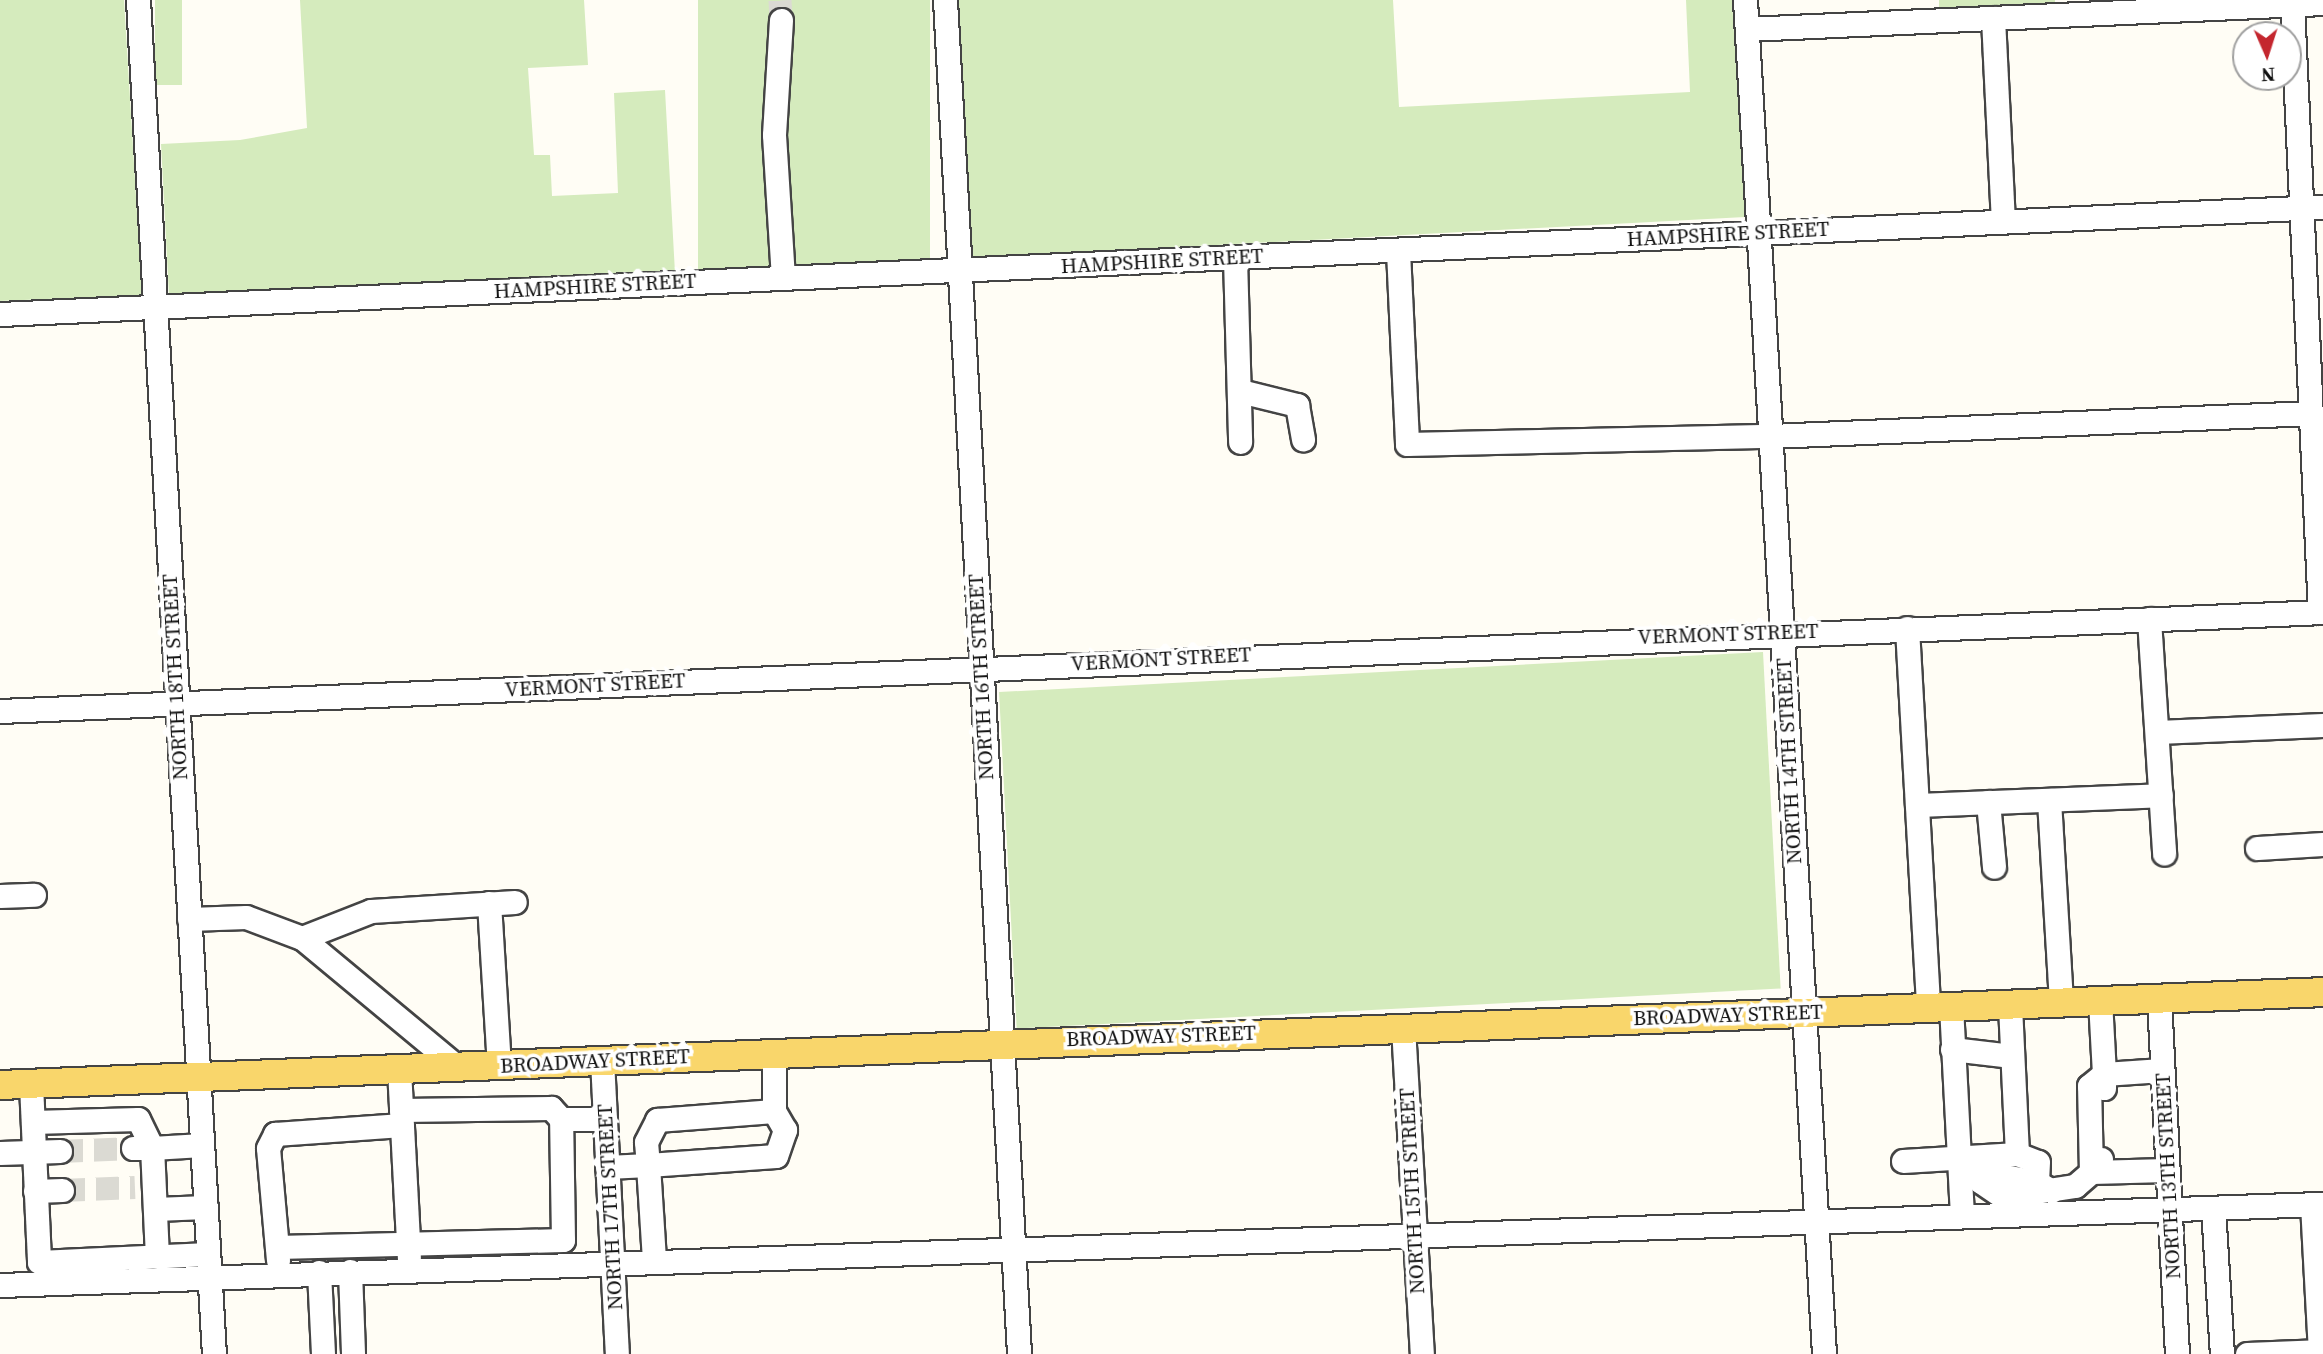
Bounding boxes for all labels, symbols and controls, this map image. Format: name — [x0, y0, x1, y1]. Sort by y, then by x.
north arrow — [2232, 21, 2302, 91]
text: N — [2260, 62, 2276, 88]
street label: HAMPSHIRE STREET — [1626, 216, 1830, 252]
street label: HAMPSHIRE STREET — [1060, 243, 1264, 279]
street label: HAMPSHIRE STREET — [493, 268, 697, 304]
street label: NORTH 18TH STREET — [157, 573, 193, 781]
street label: NORTH 16TH STREET — [963, 573, 999, 781]
street label: VERMONT STREET — [1637, 618, 1819, 650]
street label: VERMONT STREET — [1070, 642, 1252, 676]
street label: NORTH 14TH STREET — [1771, 657, 1807, 865]
street label: VERMONT STREET — [504, 668, 686, 702]
street label: BROADWAY STREET — [1632, 999, 1824, 1031]
street label: BROADWAY STREET — [1065, 1020, 1257, 1052]
street label: BROADWAY STREET — [499, 1043, 691, 1079]
street label: NORTH 13TH STREET — [2150, 1072, 2186, 1280]
street label: NORTH 15TH STREET — [1394, 1087, 1430, 1295]
street label: NORTH 17TH STREET — [592, 1103, 628, 1311]

